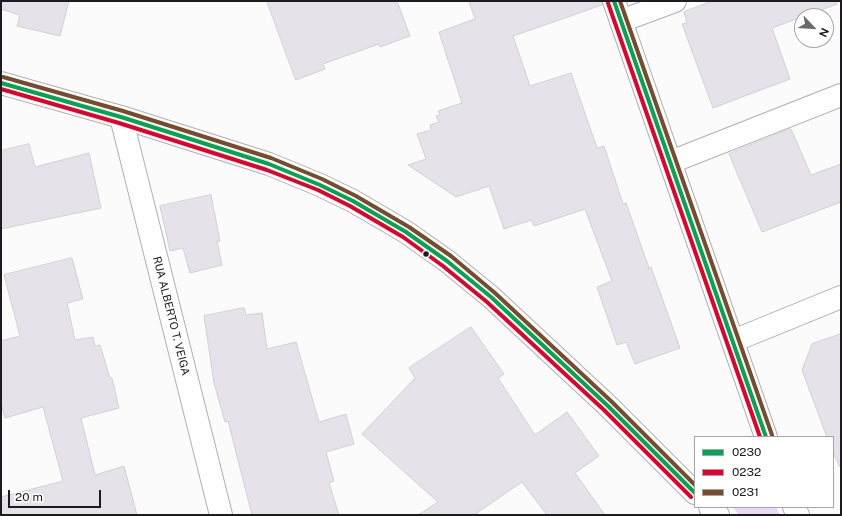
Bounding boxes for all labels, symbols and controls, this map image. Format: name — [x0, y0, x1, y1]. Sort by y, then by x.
north arrow — [794, 8, 834, 48]
text: N — [817, 26, 831, 39]
unlabelled marker — [421, 249, 431, 259]
street label: RUA ALBERTO T. VEIGA — [150, 255, 192, 377]
legend — [694, 436, 834, 508]
text: 0230 — [732, 445, 761, 459]
text: 0232 — [732, 465, 761, 479]
scale bar — [10, 482, 103, 508]
text: 0231 — [732, 485, 759, 499]
text: 20 m — [15, 490, 43, 504]

